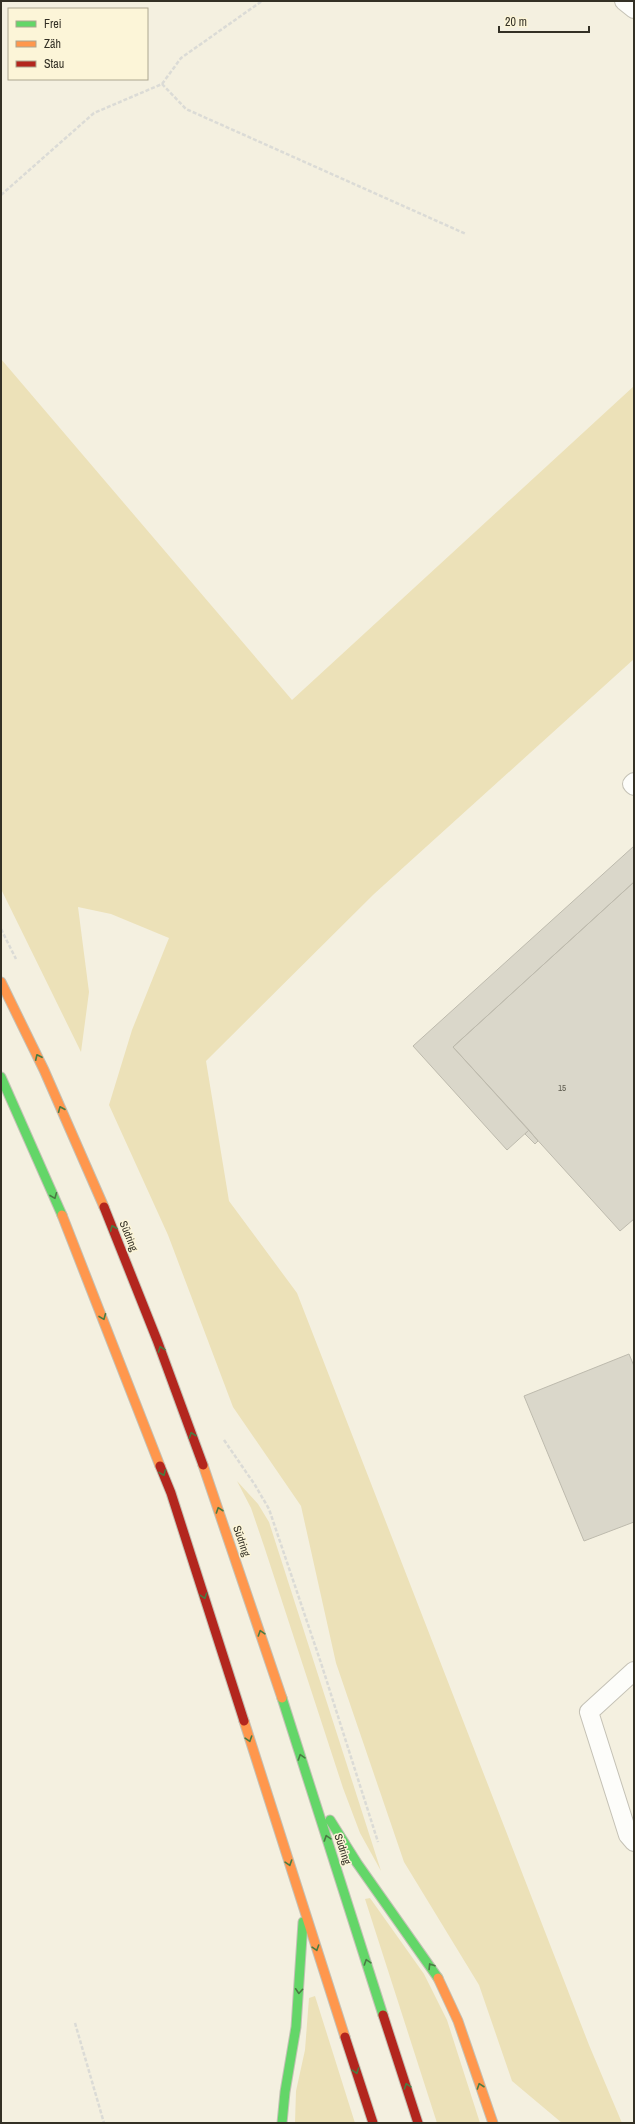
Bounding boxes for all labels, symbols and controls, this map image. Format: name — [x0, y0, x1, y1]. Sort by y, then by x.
legend — [8, 8, 148, 80]
scale bar — [499, 8, 589, 34]
text: 20 m — [505, 14, 527, 30]
text: Frei — [44, 16, 62, 32]
text: Zäh — [44, 36, 61, 52]
text: Stau — [44, 56, 64, 72]
one-way arrow — [35, 1053, 43, 1061]
house number: 15 — [558, 1082, 566, 1094]
one-way arrow — [58, 1105, 66, 1112]
one-way arrow — [50, 1193, 58, 1200]
street label: Südring — [117, 1219, 141, 1253]
one-way arrow — [110, 1225, 118, 1233]
one-way arrow — [98, 1312, 106, 1320]
one-way arrow — [157, 1345, 165, 1352]
one-way arrow — [189, 1432, 197, 1439]
one-way arrow — [159, 1469, 167, 1476]
one-way arrow — [215, 1507, 223, 1514]
street label: Südring — [230, 1524, 254, 1558]
one-way arrow — [199, 1592, 208, 1599]
one-way arrow — [257, 1630, 265, 1637]
one-way arrow — [244, 1735, 253, 1742]
one-way arrow — [297, 1753, 306, 1760]
street label: Südring — [331, 1832, 355, 1866]
one-way arrow — [323, 1835, 332, 1842]
one-way arrow — [284, 1859, 293, 1866]
one-way arrow — [311, 1944, 320, 1951]
one-way arrow — [363, 1959, 372, 1966]
one-way arrow — [428, 1963, 436, 1970]
one-way arrow — [295, 1988, 304, 1994]
one-way arrow — [352, 2068, 360, 2075]
one-way arrow — [403, 2083, 411, 2090]
one-way arrow — [477, 2083, 485, 2090]

